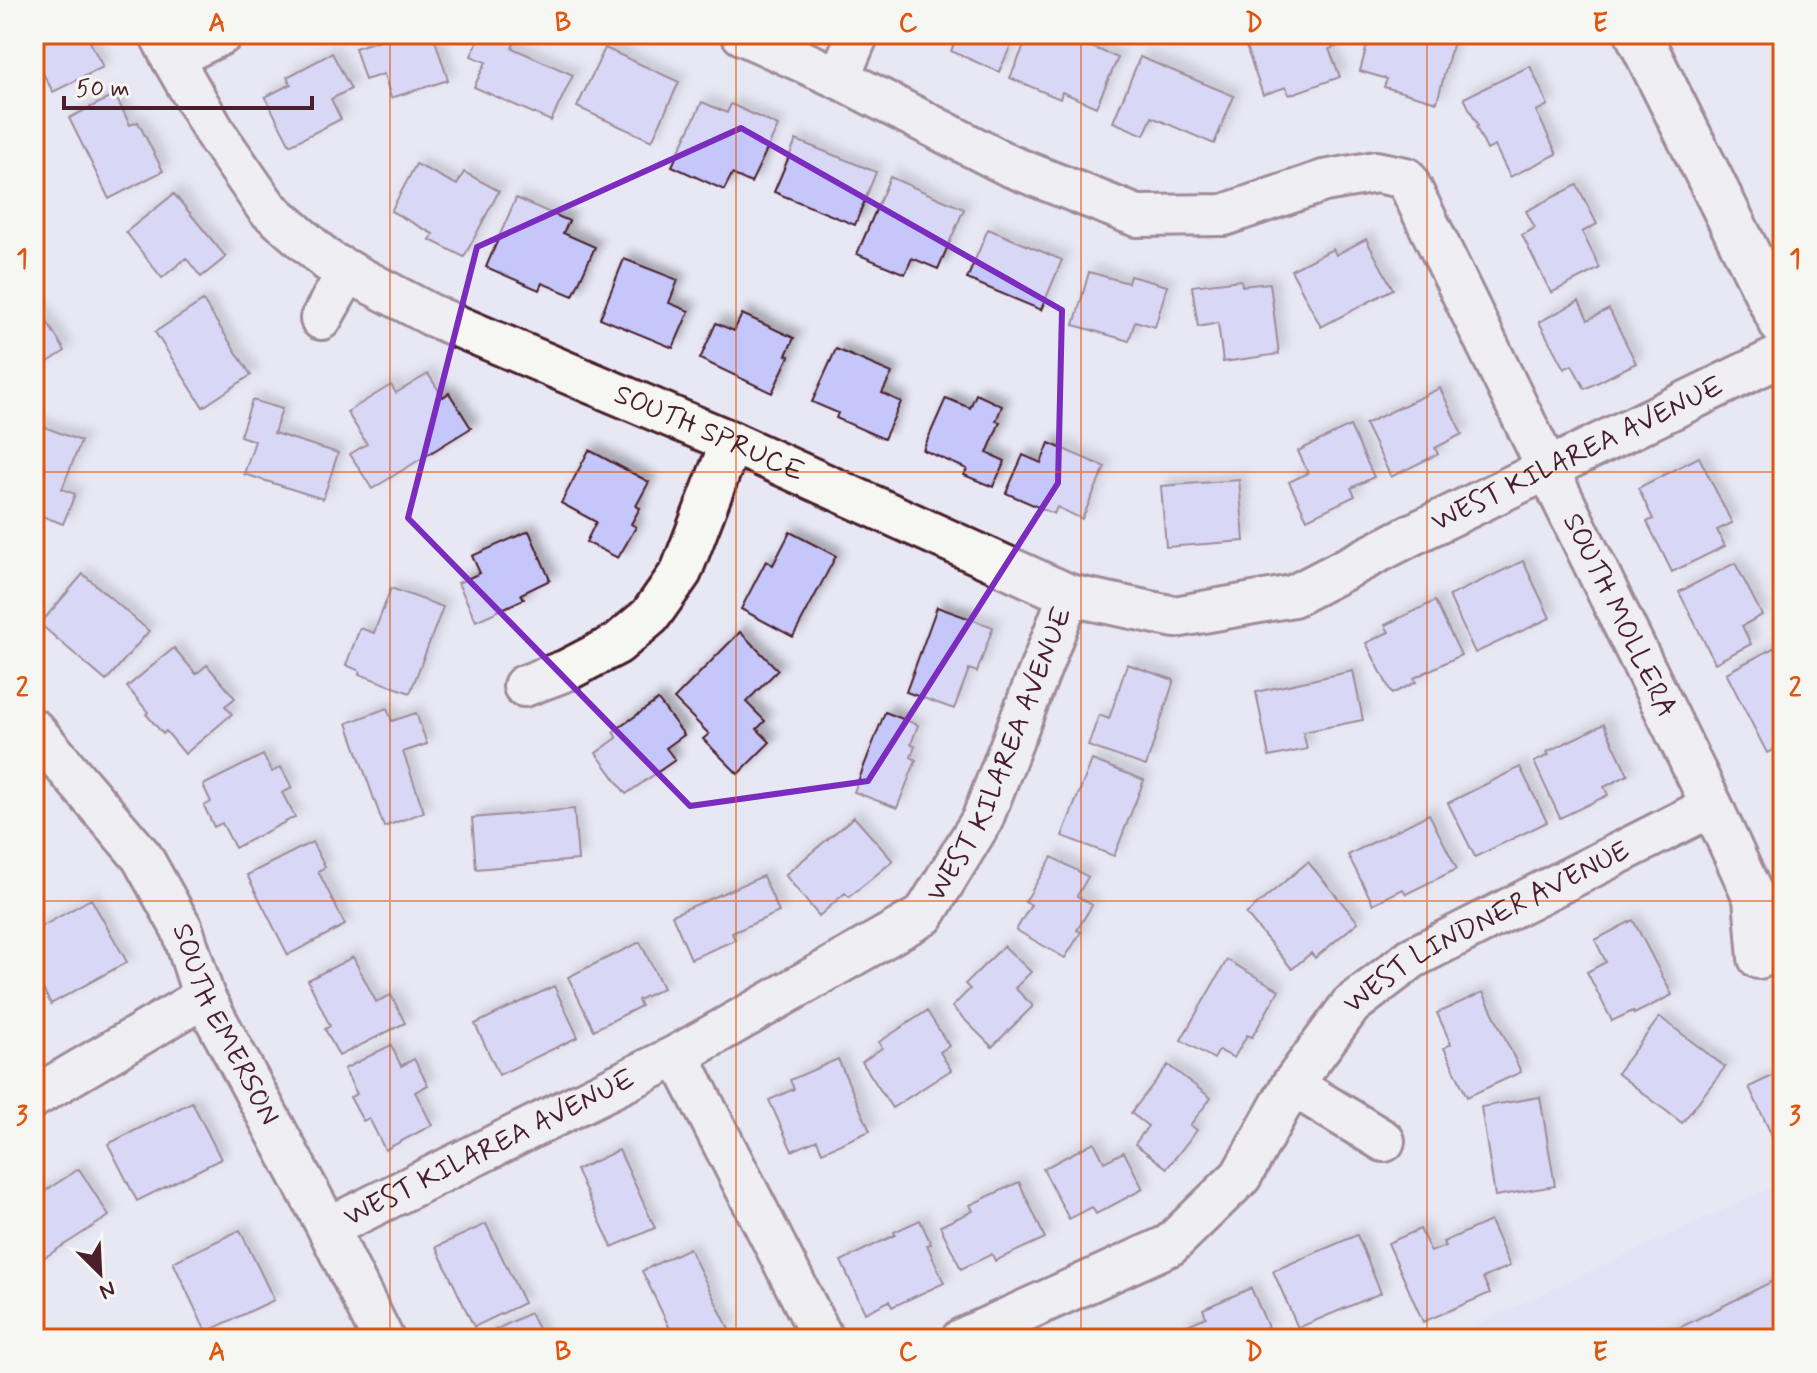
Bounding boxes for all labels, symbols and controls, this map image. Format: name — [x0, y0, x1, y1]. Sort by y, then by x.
text: A — [208, 7, 226, 41]
text: B — [555, 7, 571, 41]
text: C — [899, 7, 918, 41]
text: D — [1245, 7, 1263, 41]
text: E — [1592, 7, 1608, 41]
scale bar — [64, 60, 312, 110]
text: 50 m — [76, 74, 130, 105]
text: 1 — [16, 243, 28, 277]
text: 1 — [1789, 243, 1801, 277]
street label: WEST KILAREA AVENUE — [1426, 368, 1730, 541]
street label: SOUTH SPRUCE — [609, 376, 810, 491]
street label: SOUTH MOLLERA — [1554, 507, 1685, 724]
street label: WEST KILAREA AVENUE — [918, 601, 1081, 909]
text: 2 — [16, 672, 29, 706]
text: 2 — [1789, 672, 1802, 706]
street label: WEST LINDNER AVENUE — [1336, 832, 1636, 1022]
street label: SOUTH EMERSON — [163, 919, 288, 1132]
street label: WEST KILAREA AVENUE — [338, 1061, 641, 1236]
text: 3 — [16, 1100, 28, 1134]
text: 3 — [1789, 1100, 1801, 1134]
north arrow — [60, 1233, 140, 1313]
text: N — [95, 1274, 120, 1305]
text: A — [208, 1336, 226, 1370]
text: B — [555, 1336, 571, 1370]
text: C — [899, 1336, 918, 1370]
text: D — [1245, 1336, 1263, 1370]
text: E — [1592, 1336, 1608, 1370]

